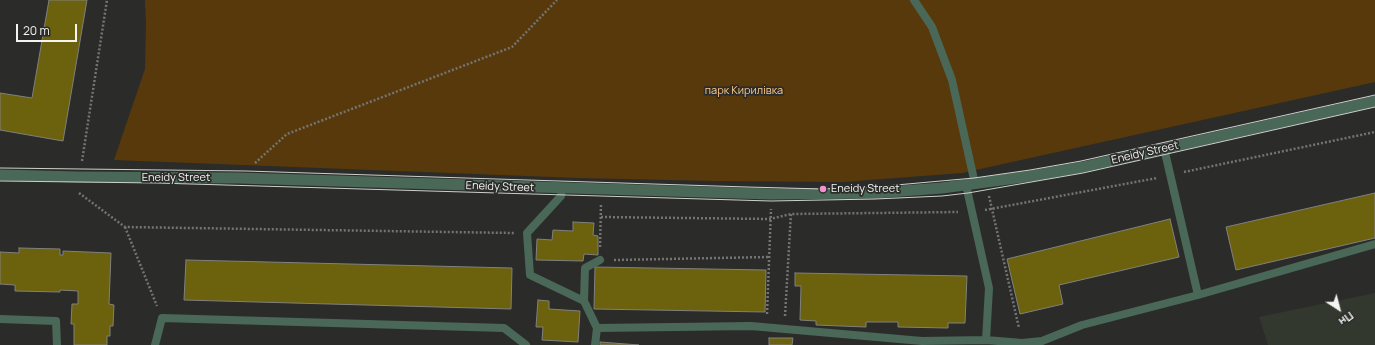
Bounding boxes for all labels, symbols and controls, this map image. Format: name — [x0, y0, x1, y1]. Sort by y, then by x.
scale bar — [18, 16, 79, 42]
text: 20 m — [23, 22, 50, 39]
park label: парк Кирилівка — [705, 84, 783, 98]
street label: Eneidy Street — [1110, 139, 1180, 167]
street label: Eneidy Street — [142, 171, 210, 185]
street label: Eneidy Street — [465, 179, 535, 195]
place label: Eneidy Street — [831, 182, 900, 196]
marker: Eneidy Street — [818, 184, 828, 194]
north arrow — [1319, 289, 1359, 329]
text: Пн — [1336, 309, 1357, 330]

